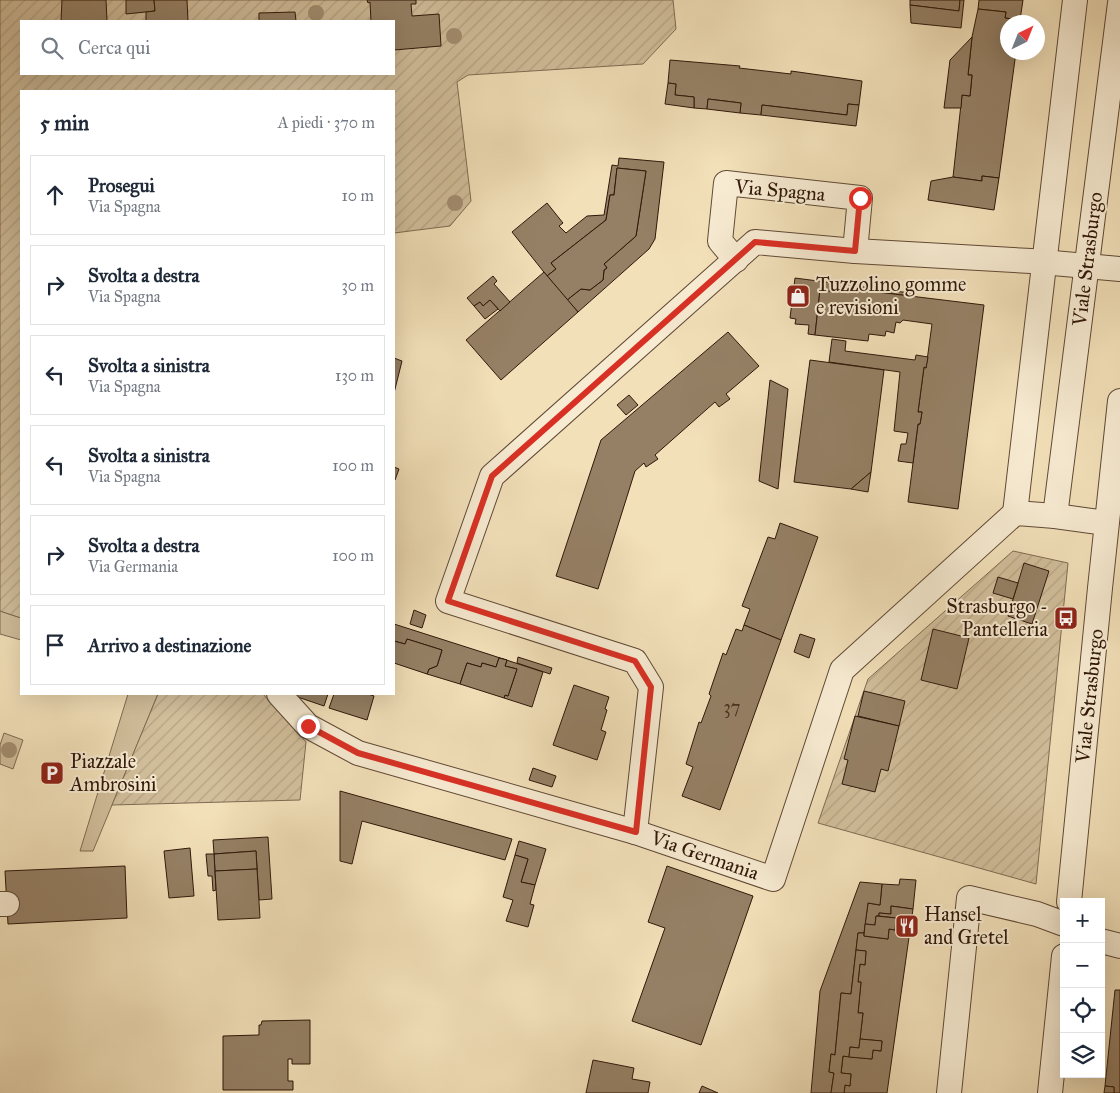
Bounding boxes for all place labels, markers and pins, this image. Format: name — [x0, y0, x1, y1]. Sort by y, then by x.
place label: Tuzzolino gomme e revisioni — [816, 272, 966, 319]
shop icon: Tuzzolino gomme e revisioni — [785, 283, 811, 309]
place label: Strasburgo - Pantelleria — [946, 594, 1049, 641]
bus stop icon: Strasburgo - Pantelleria — [1053, 605, 1079, 631]
place label: Piazzale Ambrosini — [69, 749, 157, 796]
parking icon: Piazzale Ambrosini — [39, 760, 65, 786]
place label: Hansel and Gretel — [924, 902, 1009, 949]
restaurant icon: Hansel and Gretel — [894, 913, 920, 939]

